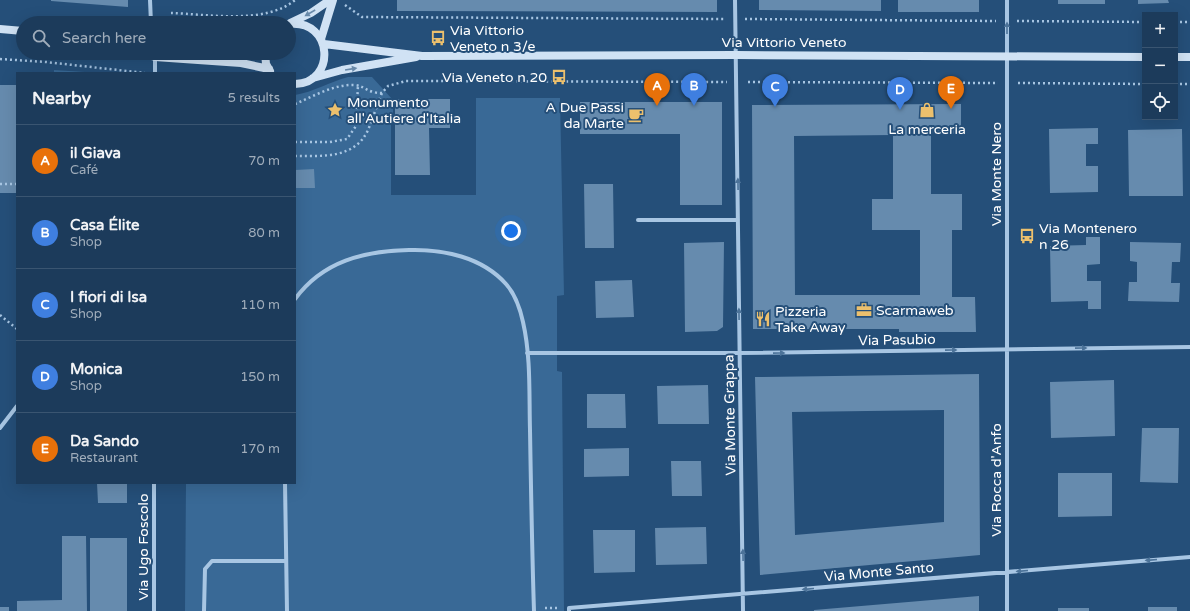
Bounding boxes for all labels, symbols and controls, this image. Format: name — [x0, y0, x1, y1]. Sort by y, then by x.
one-way arrow — [304, 9, 316, 16]
map controls — [1142, 12, 1178, 120]
button: + — [1142, 12, 1178, 48]
search box — [16, 16, 296, 60]
one-way arrow — [1004, 21, 1010, 34]
place label: Via Vittorio Veneto n 3/e — [450, 22, 536, 55]
icon: search — [30, 27, 52, 49]
text: Search here — [62, 29, 146, 47]
bus stop icon: Via Vittorio Veneto n 3/e — [429, 29, 447, 47]
street label: Via Vittorio Veneto — [722, 34, 846, 51]
button: − — [1142, 48, 1178, 84]
one-way arrow — [345, 66, 357, 72]
bus stop icon: Via Veneto n 20 — [550, 68, 568, 86]
place label: Via Veneto n 20 — [442, 69, 547, 86]
pin: A — [644, 73, 670, 106]
pin: B — [681, 73, 707, 106]
pin: C — [762, 74, 788, 107]
pin: E — [938, 76, 964, 109]
pin: D — [887, 77, 913, 110]
button: locate — [1142, 84, 1178, 120]
text: Nearby — [32, 88, 91, 109]
text: 5 results — [228, 90, 280, 106]
place label: Monumento all'Autiere d'Italia — [347, 94, 461, 127]
place label: A Due Passi da Marte — [546, 99, 624, 132]
place icon: Monumento all'Autiere d'Italia — [326, 101, 344, 119]
shop icon: La merceria — [918, 101, 936, 119]
cafe icon: A Due Passi da Marte — [627, 106, 645, 124]
place label: La merceria — [888, 121, 966, 138]
street label: Via Monte Nero — [988, 122, 1005, 226]
text: il Giava — [70, 144, 121, 162]
text: A — [40, 153, 50, 169]
text: 70 m — [248, 153, 280, 169]
text: Café — [70, 162, 98, 178]
one-way arrow — [735, 177, 741, 190]
text: Casa Élite — [70, 216, 140, 234]
place label: Via Montenero n 26 — [1039, 220, 1137, 253]
your location — [501, 221, 521, 241]
text: B — [40, 225, 50, 241]
text: 80 m — [248, 225, 280, 241]
bus stop icon: Via Montenero n 26 — [1018, 227, 1036, 245]
text: Shop — [70, 234, 102, 250]
text: I fiori di Isa — [70, 288, 147, 306]
text: C — [40, 297, 50, 313]
text: 110 m — [240, 297, 280, 313]
office icon: Scarmaweb — [855, 301, 873, 319]
place label: Scarmaweb — [876, 302, 954, 319]
place label: Pizzeria Take Away — [775, 303, 846, 336]
text: Shop — [70, 306, 102, 322]
one-way arrow — [736, 308, 743, 320]
restaurant icon: Pizzeria Take Away — [754, 310, 772, 328]
street label: Via Pasubio — [858, 331, 936, 349]
one-way arrow — [1075, 345, 1088, 351]
one-way arrow — [945, 347, 958, 353]
one-way arrow — [773, 350, 786, 356]
street label: Via Monte Grappa — [720, 354, 740, 476]
text: Monica — [70, 360, 123, 378]
text: D — [40, 369, 50, 385]
text: 150 m — [240, 369, 280, 385]
text: Shop — [70, 378, 102, 394]
street label: Via Rocca d'Anfo — [988, 423, 1005, 537]
text: Da Sando — [70, 432, 139, 450]
text: E — [41, 441, 49, 457]
text: 170 m — [240, 441, 280, 457]
text: Restaurant — [70, 450, 138, 466]
street label: Via Ugo Foscolo — [135, 493, 152, 601]
one-way arrow — [740, 548, 746, 561]
one-way arrow — [1145, 557, 1157, 564]
street label: Via Monte Santo — [823, 559, 935, 585]
one-way arrow — [1016, 568, 1028, 575]
one-way arrow — [802, 585, 814, 592]

